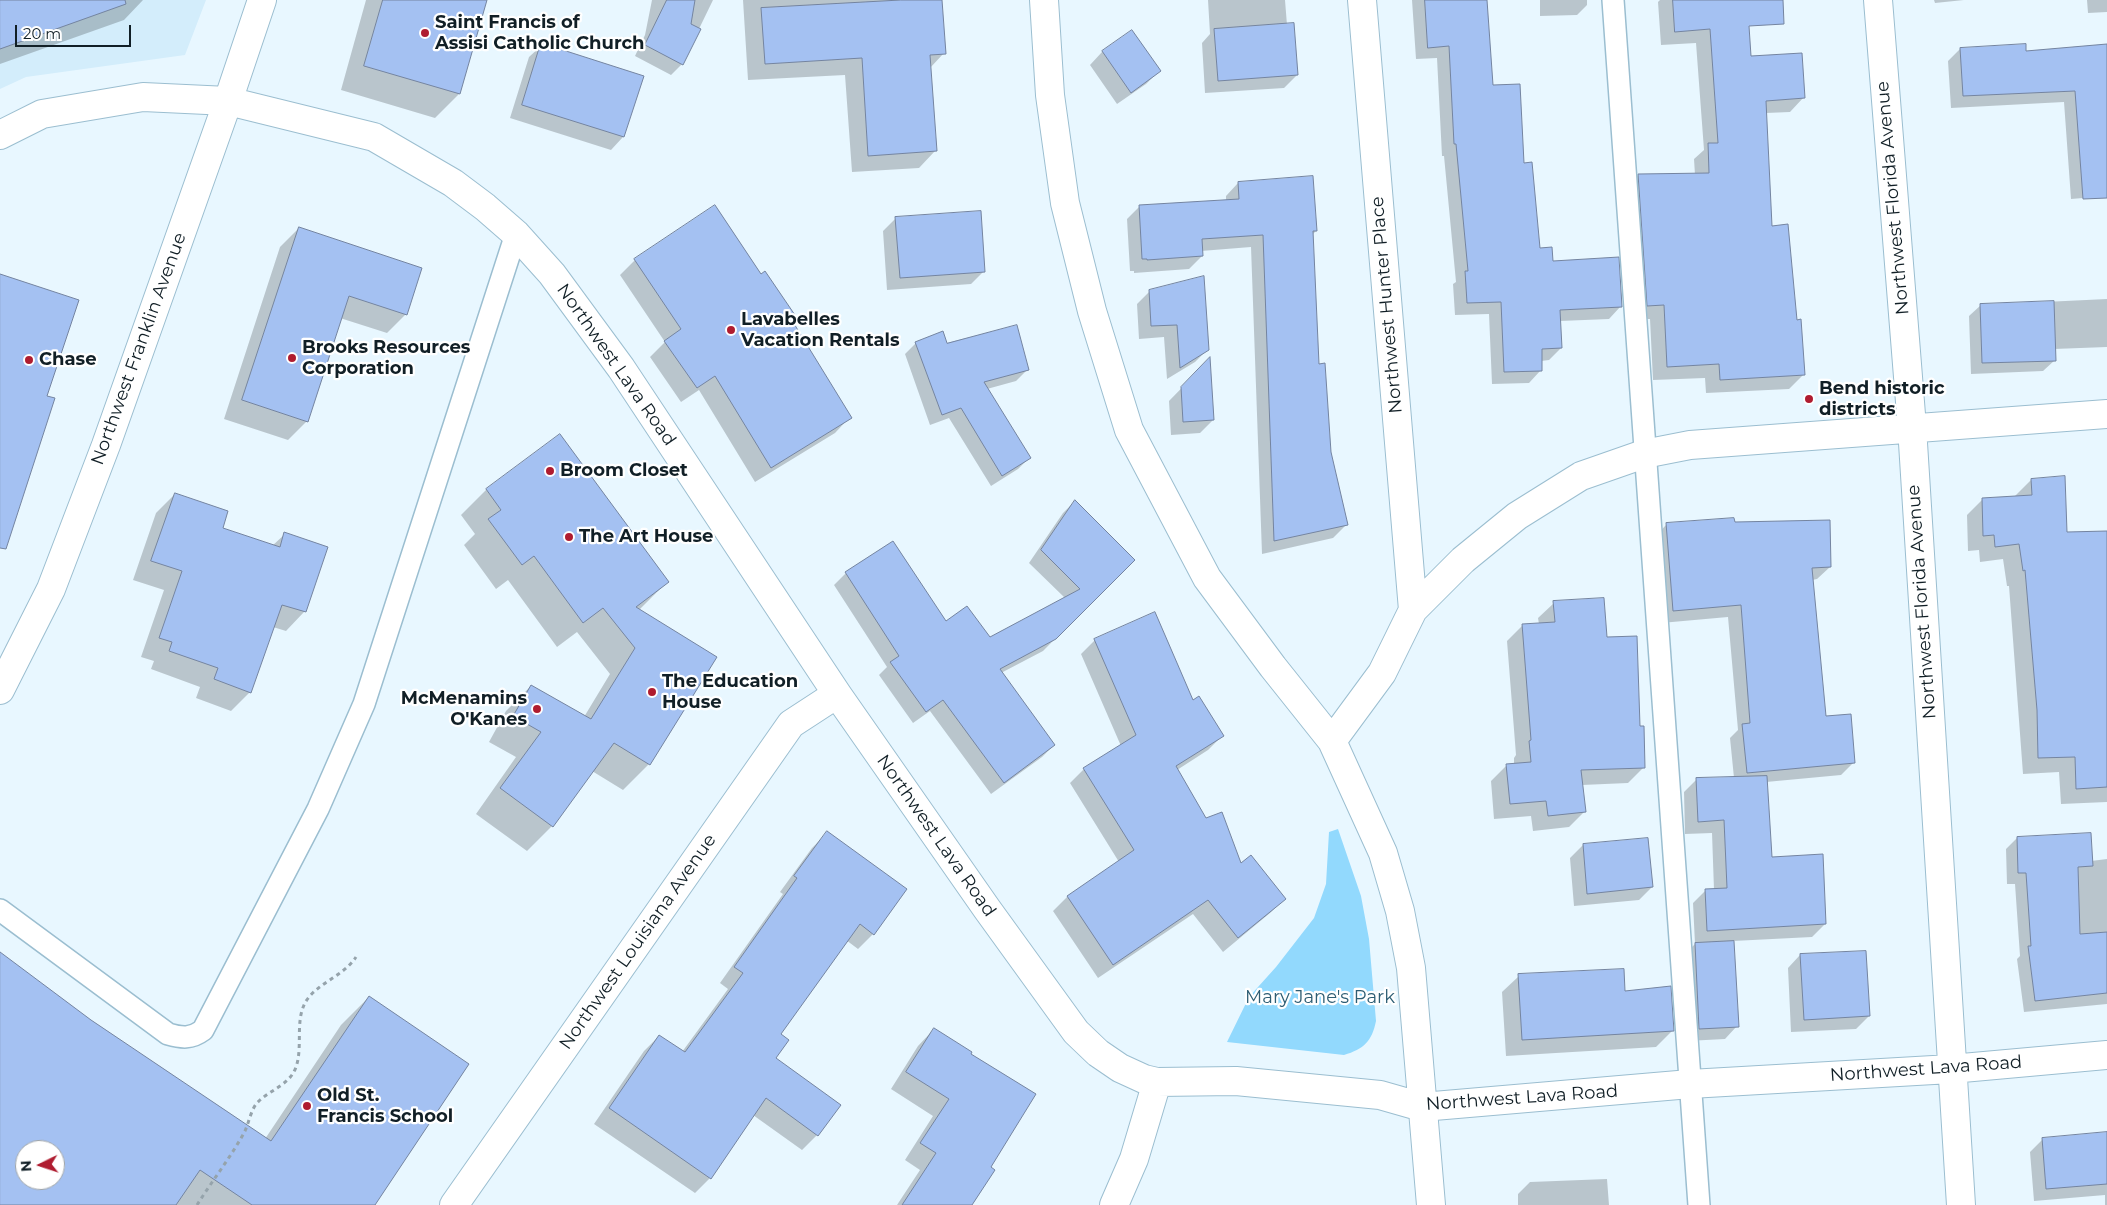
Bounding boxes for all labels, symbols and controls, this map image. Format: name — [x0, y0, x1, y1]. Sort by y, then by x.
place label: Saint Francis of Assisi Catholic Church — [435, 12, 645, 54]
scale bar — [18, 15, 134, 47]
text: 20 m — [23, 24, 61, 43]
marker: Saint Francis of Assisi Catholic Church — [419, 27, 431, 39]
street label: Northwest Florida Avenue — [1872, 80, 1914, 316]
street label: Northwest Hunter Place — [1367, 196, 1407, 414]
street label: Northwest Franklin Avenue — [87, 230, 191, 468]
street label: Northwest Lava Road — [552, 280, 680, 450]
place label: Lavabelles Vacation Rentals — [741, 309, 900, 352]
marker: Lavabelles Vacation Rentals — [725, 324, 737, 336]
place label: Brooks Resources Corporation — [302, 337, 470, 379]
place label: Chase — [39, 349, 96, 371]
marker: Brooks Resources Corporation — [286, 352, 298, 364]
marker: Chase — [23, 354, 35, 366]
place label: Bend historic districts — [1819, 378, 1945, 420]
marker: Bend historic districts — [1803, 393, 1815, 405]
place label: Broom Closet — [560, 460, 688, 482]
marker: Broom Closet — [544, 465, 556, 477]
street label: Northwest Florida Avenue — [1903, 484, 1941, 720]
place label: The Art House — [579, 526, 713, 548]
marker: The Art House — [563, 531, 575, 543]
place label: The Education House — [662, 671, 798, 714]
marker: The Education House — [646, 686, 658, 698]
place label: McMenamins O'Kanes — [401, 688, 527, 731]
marker: McMenamins O'Kanes — [531, 703, 543, 715]
street label: Northwest Lava Road — [872, 751, 1000, 921]
street label: Northwest Louisiana Avenue — [555, 830, 721, 1054]
park label: Mary Jane's Park — [1245, 987, 1395, 1009]
street label: Northwest Lava Road — [1829, 1052, 2023, 1086]
street label: Northwest Lava Road — [1425, 1081, 1619, 1115]
place label: Old St. Francis School — [317, 1085, 453, 1128]
marker: Old St. Francis School — [301, 1100, 313, 1112]
north arrow — [15, 1140, 65, 1190]
text: N — [17, 1160, 35, 1172]

